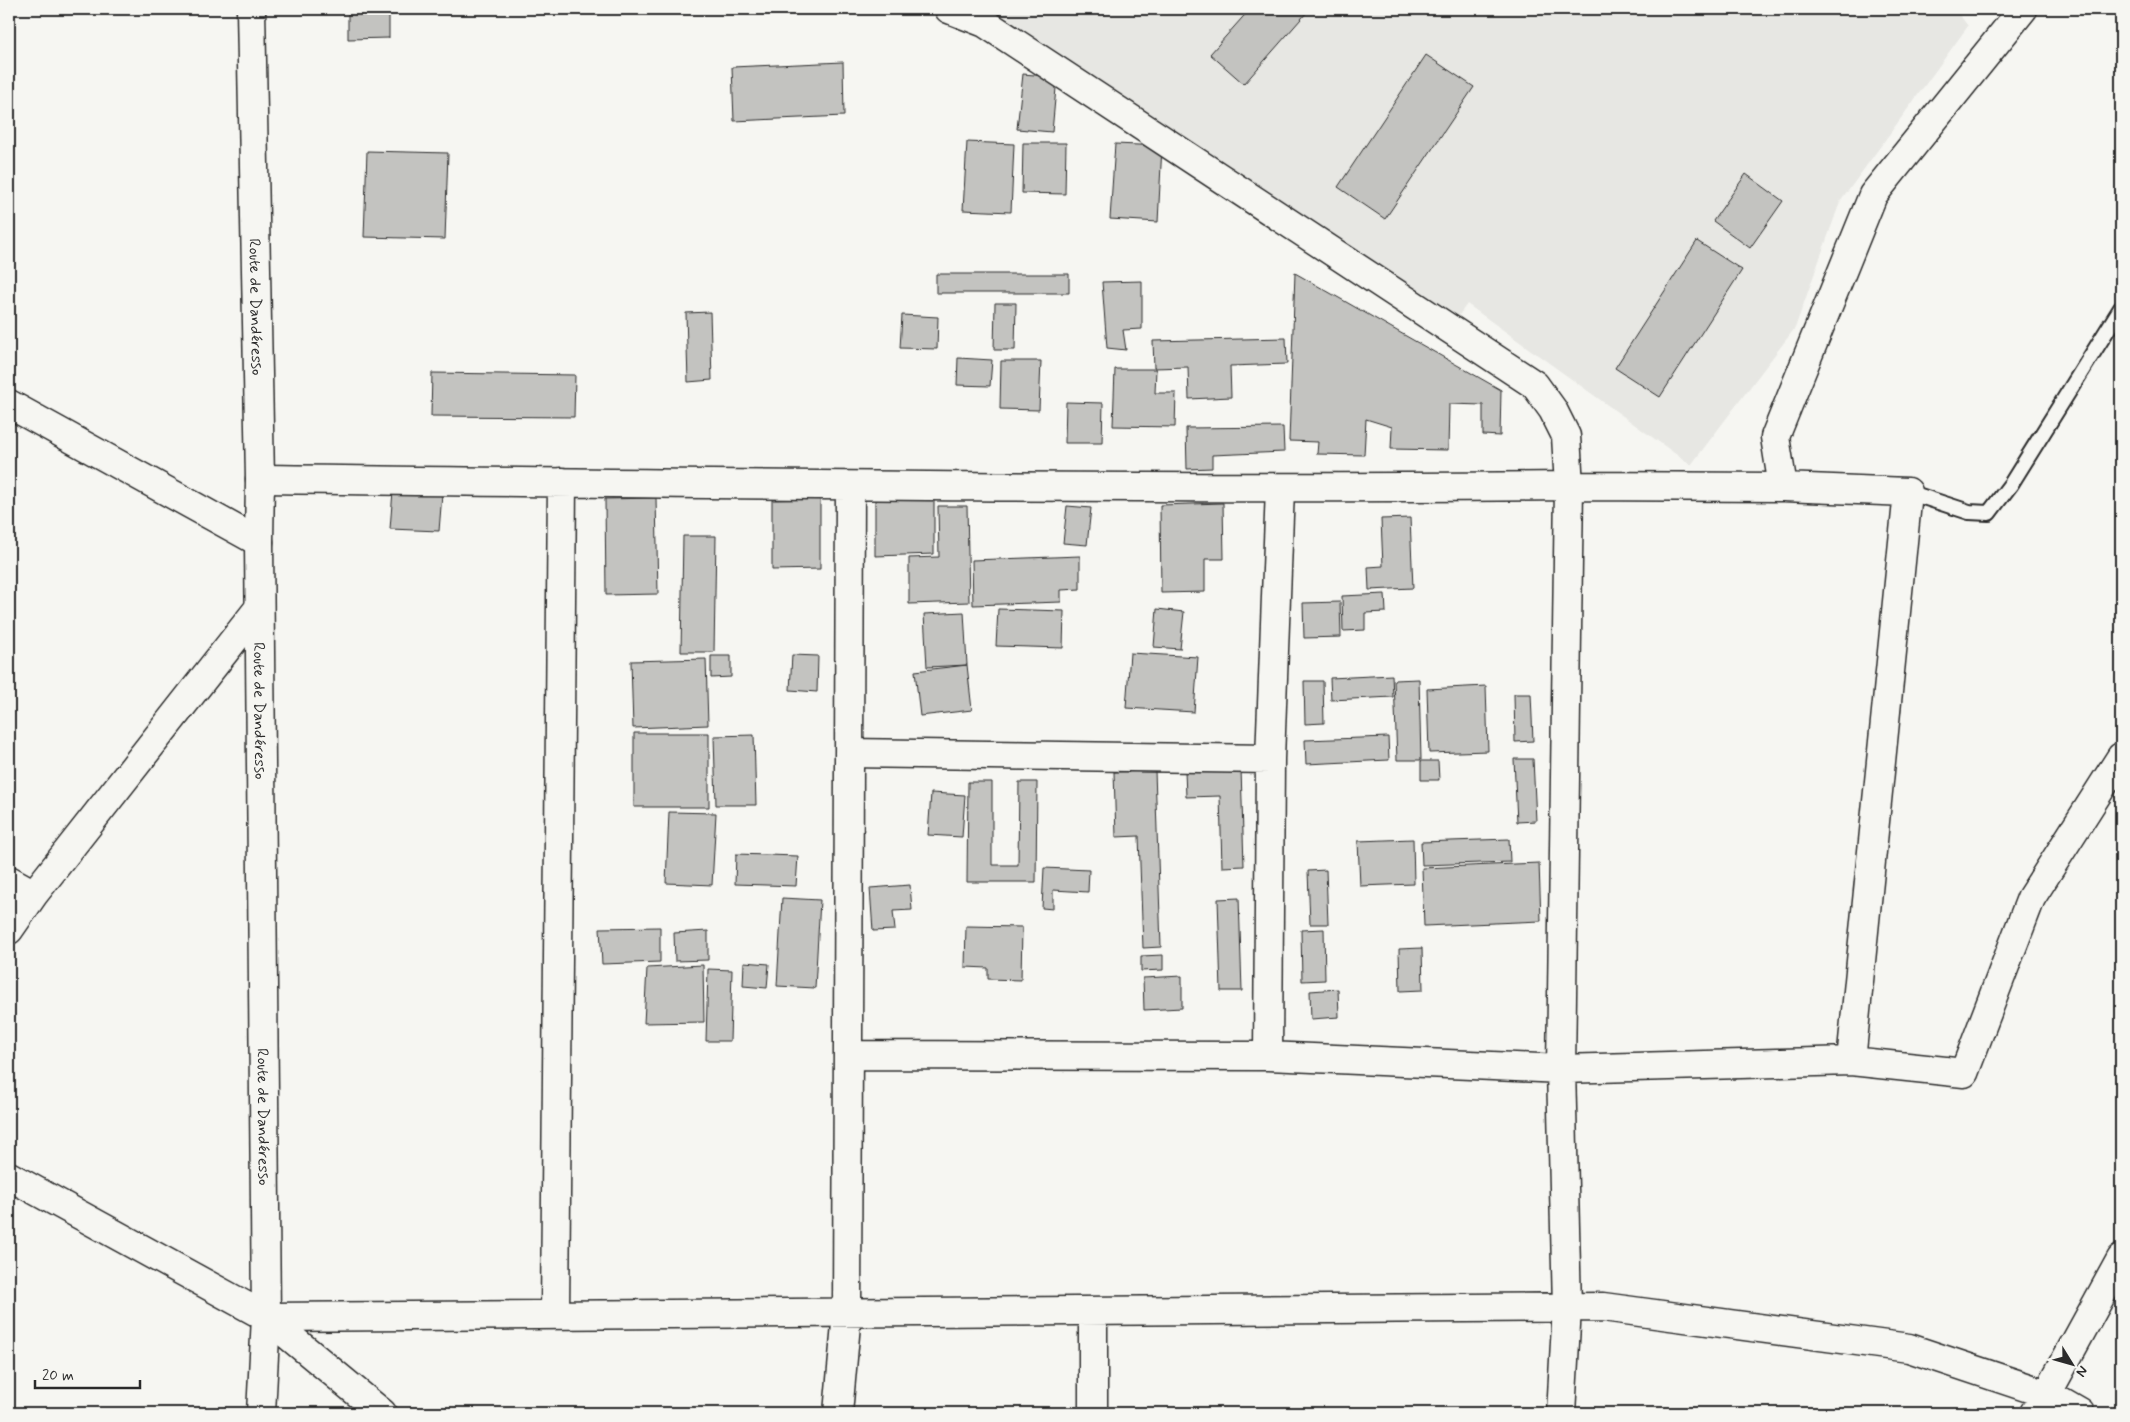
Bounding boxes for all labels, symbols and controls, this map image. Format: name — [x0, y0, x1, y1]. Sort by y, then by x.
street label: Route de Dandéresso — [243, 238, 267, 376]
street label: Route de Dandéresso — [248, 642, 270, 780]
street label: Route de Dandéresso — [252, 1048, 274, 1186]
north arrow — [2048, 1340, 2098, 1390]
scale bar — [35, 1357, 140, 1389]
text: N — [2072, 1362, 2092, 1380]
text: 20 m — [42, 1366, 74, 1386]

